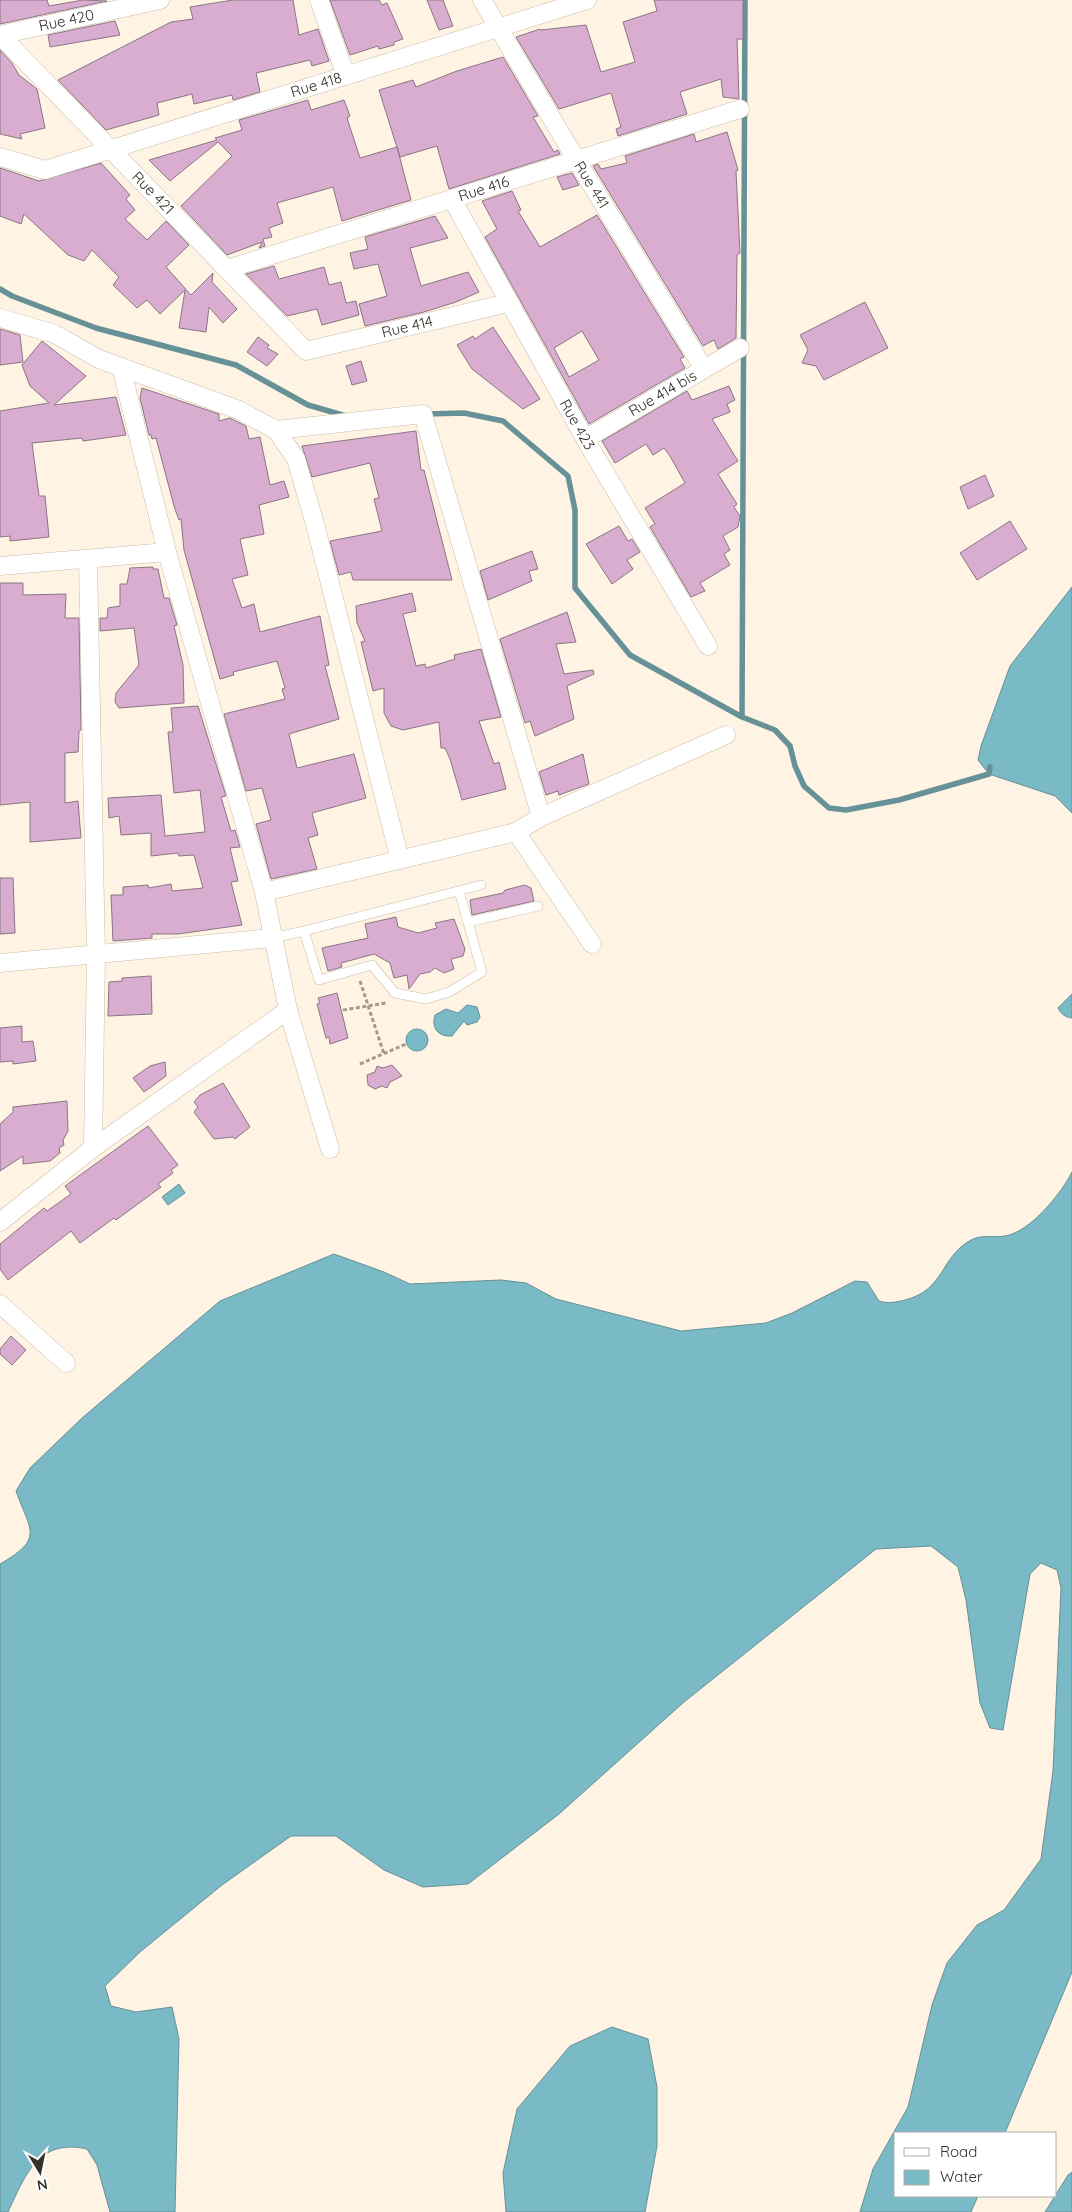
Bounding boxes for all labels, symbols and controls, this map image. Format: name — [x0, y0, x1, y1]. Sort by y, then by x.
street label: Rue 420 — [37, 5, 96, 35]
street label: Rue 418 — [288, 68, 344, 101]
street label: Rue 441 — [570, 157, 614, 212]
street label: Rue 421 — [128, 167, 179, 218]
street label: Rue 416 — [456, 172, 512, 205]
street label: Rue 414 — [380, 311, 435, 342]
street label: Rue 414 bis — [625, 366, 700, 420]
street label: Rue 423 — [556, 396, 599, 453]
legend — [894, 2132, 1057, 2197]
text: Road — [940, 2142, 977, 2161]
north arrow — [15, 2147, 65, 2197]
text: Water — [940, 2167, 983, 2186]
text: N — [36, 2175, 49, 2195]

